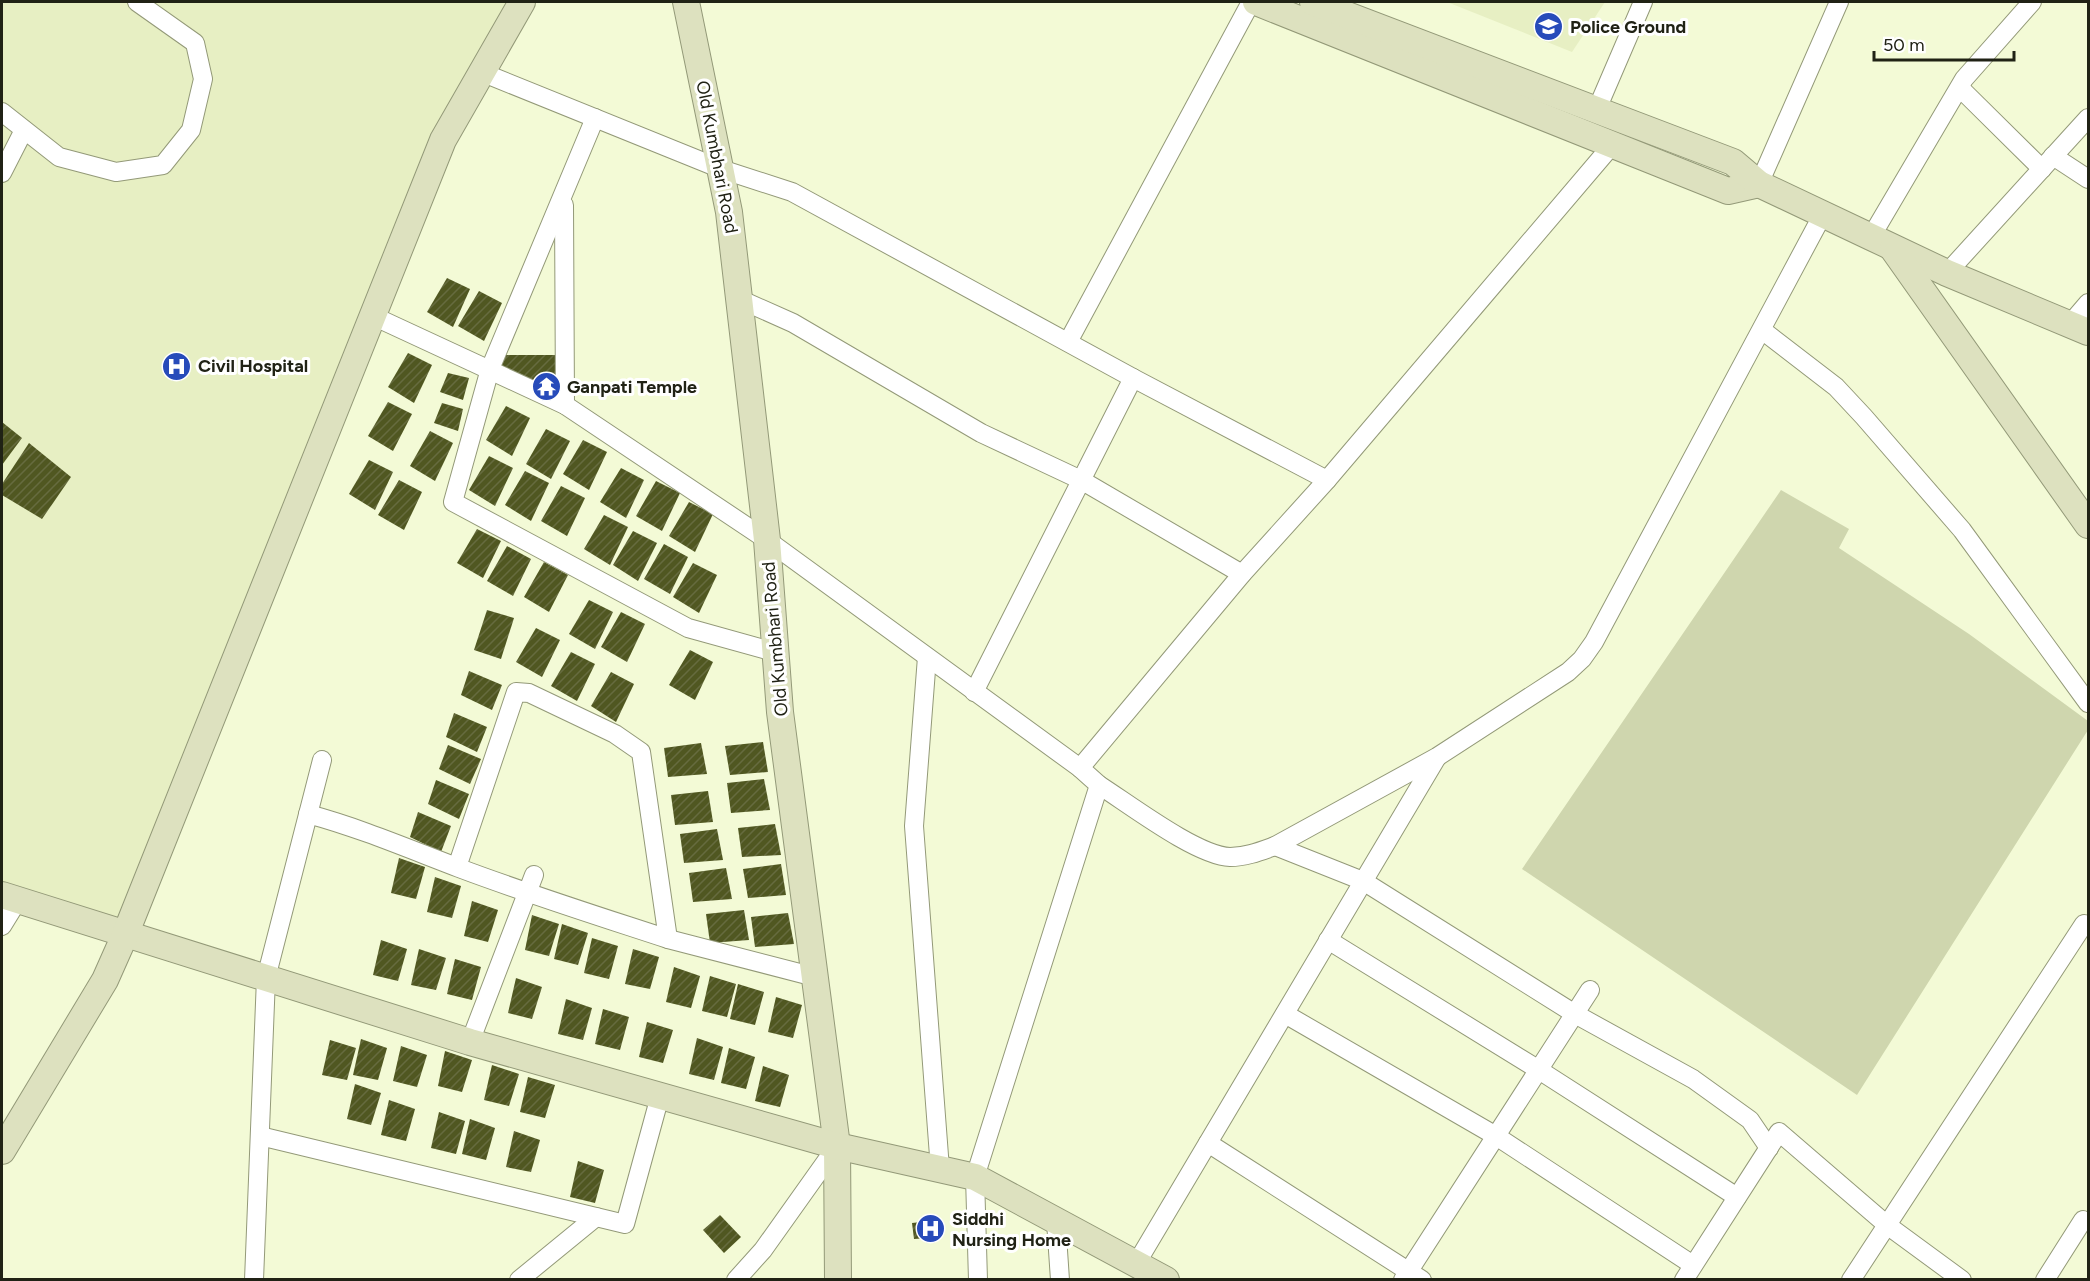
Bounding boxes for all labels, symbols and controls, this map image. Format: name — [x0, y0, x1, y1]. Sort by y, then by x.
school or university icon: Police Ground — [1533, 11, 1565, 43]
place label: Police Ground — [1570, 16, 1686, 38]
scale bar — [1874, 24, 2014, 62]
text: 50 m — [1883, 34, 1925, 56]
street label: Old Kumbhari Road — [691, 79, 743, 235]
hospital icon: Civil Hospital — [161, 350, 193, 382]
place label: Civil Hospital — [198, 355, 308, 377]
temple icon: Ganpati Temple — [530, 371, 562, 403]
place label: Ganpati Temple — [567, 376, 697, 398]
street label: Old Kumbhari Road — [757, 561, 793, 717]
place label: Siddhi Nursing Home — [952, 1208, 1071, 1251]
hospital icon: Siddhi Nursing Home — [915, 1213, 947, 1245]

